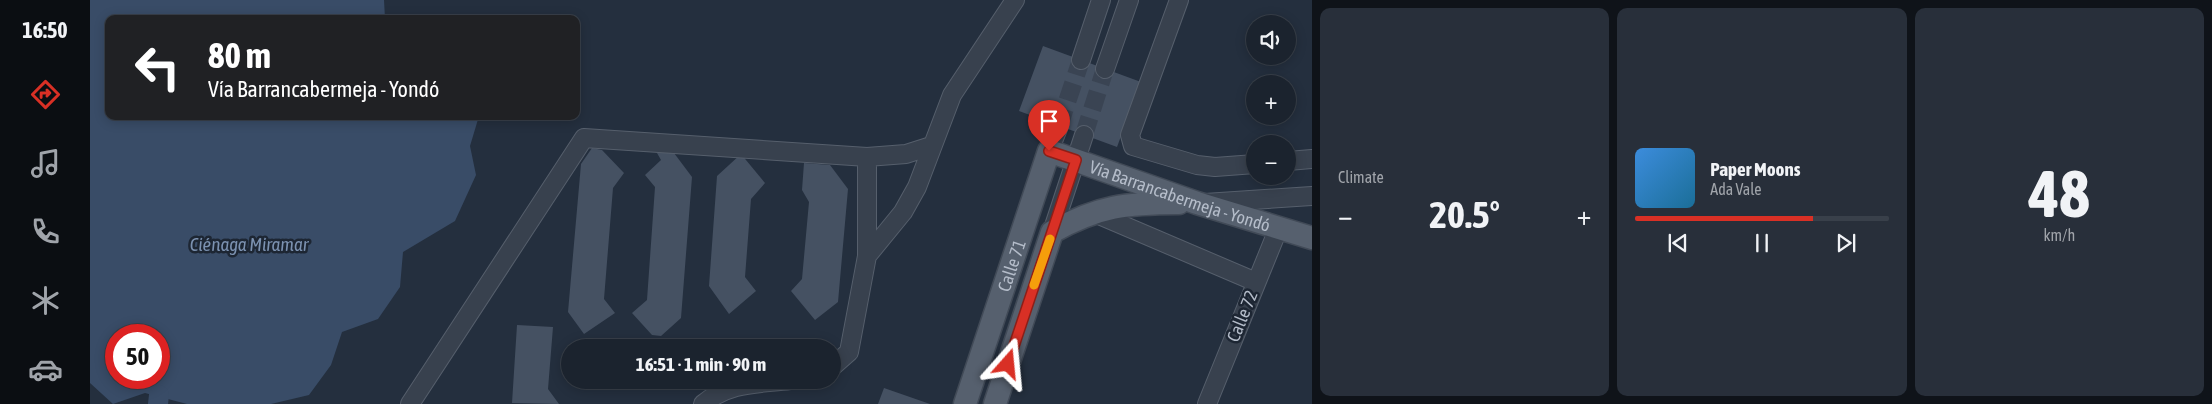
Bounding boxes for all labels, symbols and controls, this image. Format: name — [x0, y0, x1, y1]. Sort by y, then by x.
map controls — [1246, 15, 1296, 185]
button: sound — [1246, 15, 1296, 65]
text: 16:50 — [22, 17, 68, 43]
icon: left — [125, 35, 190, 100]
text: 80 m — [208, 35, 271, 75]
button: + — [1246, 75, 1296, 125]
text: Vía Barrancabermeja - Yondó — [208, 76, 439, 102]
icon: directions — [28, 77, 63, 112]
pin — [1028, 100, 1070, 151]
icon: arrive — [1035, 107, 1063, 135]
button: − — [1246, 135, 1296, 185]
icon: music — [28, 146, 63, 181]
street label: Vía Barrancabermeja - Yondó — [1087, 156, 1273, 235]
text: 48 — [2029, 156, 2090, 231]
text: Paper Moons — [1710, 158, 1800, 180]
text: Climate — [1338, 168, 1384, 186]
text: Ada Vale — [1710, 180, 1762, 198]
text: 20.5° — [1429, 193, 1500, 236]
text: − — [1338, 199, 1353, 231]
text: + — [1577, 199, 1591, 231]
icon: phone — [28, 214, 63, 249]
text: km/h — [2043, 226, 2075, 244]
icon: previous — [1664, 229, 1692, 257]
icon: pause — [1748, 229, 1776, 257]
icon: next — [1832, 229, 1860, 257]
water label: Ciénaga Miramar — [190, 233, 310, 255]
street label: Calle 71 — [993, 237, 1029, 294]
icon: climate — [28, 283, 63, 318]
street label: Calle 72 — [1222, 287, 1262, 345]
speed limit sign: 50 — [105, 324, 170, 389]
position arrow — [981, 337, 1033, 389]
icon: car — [28, 352, 63, 387]
text: 16:51 · 1 min · 90 m — [636, 353, 766, 375]

